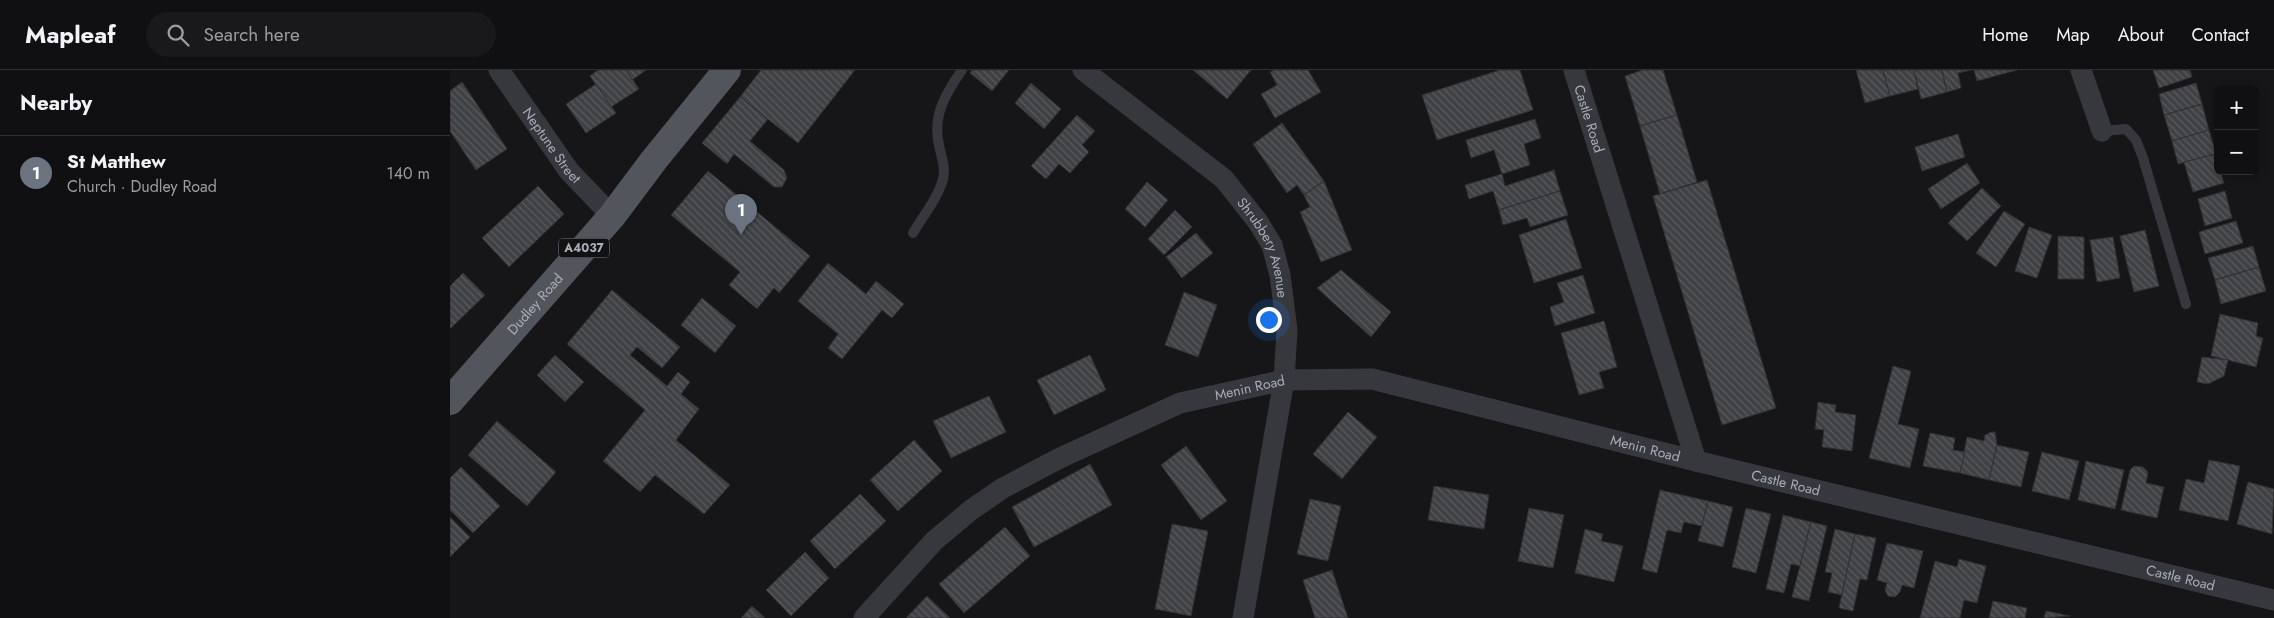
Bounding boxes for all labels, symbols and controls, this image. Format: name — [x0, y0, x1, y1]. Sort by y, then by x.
search box — [146, 12, 496, 57]
text: Mapleaf — [25, 17, 116, 52]
icon: search — [164, 21, 192, 49]
text: Search here — [204, 21, 300, 48]
text: Home — [1982, 22, 2028, 48]
text: Map — [2056, 22, 2090, 48]
text: About — [2118, 22, 2163, 48]
text: Contact — [2191, 22, 2249, 48]
street label: Castle Road — [1569, 82, 1609, 155]
map controls — [2214, 85, 2259, 175]
button: + — [2214, 85, 2259, 130]
text: Nearby — [20, 88, 92, 118]
street label: Neptune Street — [518, 103, 586, 188]
button: − — [2214, 130, 2259, 175]
text: St Matthew — [67, 148, 166, 175]
text: 1 — [32, 162, 40, 185]
text: 140 m — [387, 162, 430, 185]
text: Church · Dudley Road — [67, 175, 217, 198]
street label: Shrubbery Avenue — [1232, 193, 1293, 299]
pin: 1 — [725, 194, 757, 235]
road number: A4037 — [559, 238, 609, 258]
street label: Dudley Road — [503, 269, 567, 339]
your location — [1256, 307, 1282, 333]
street label: Menin Road — [1213, 370, 1287, 405]
street label: Menin Road — [1608, 430, 1682, 467]
street label: Castle Road — [1749, 465, 1822, 501]
street label: Castle Road — [2144, 560, 2217, 595]

